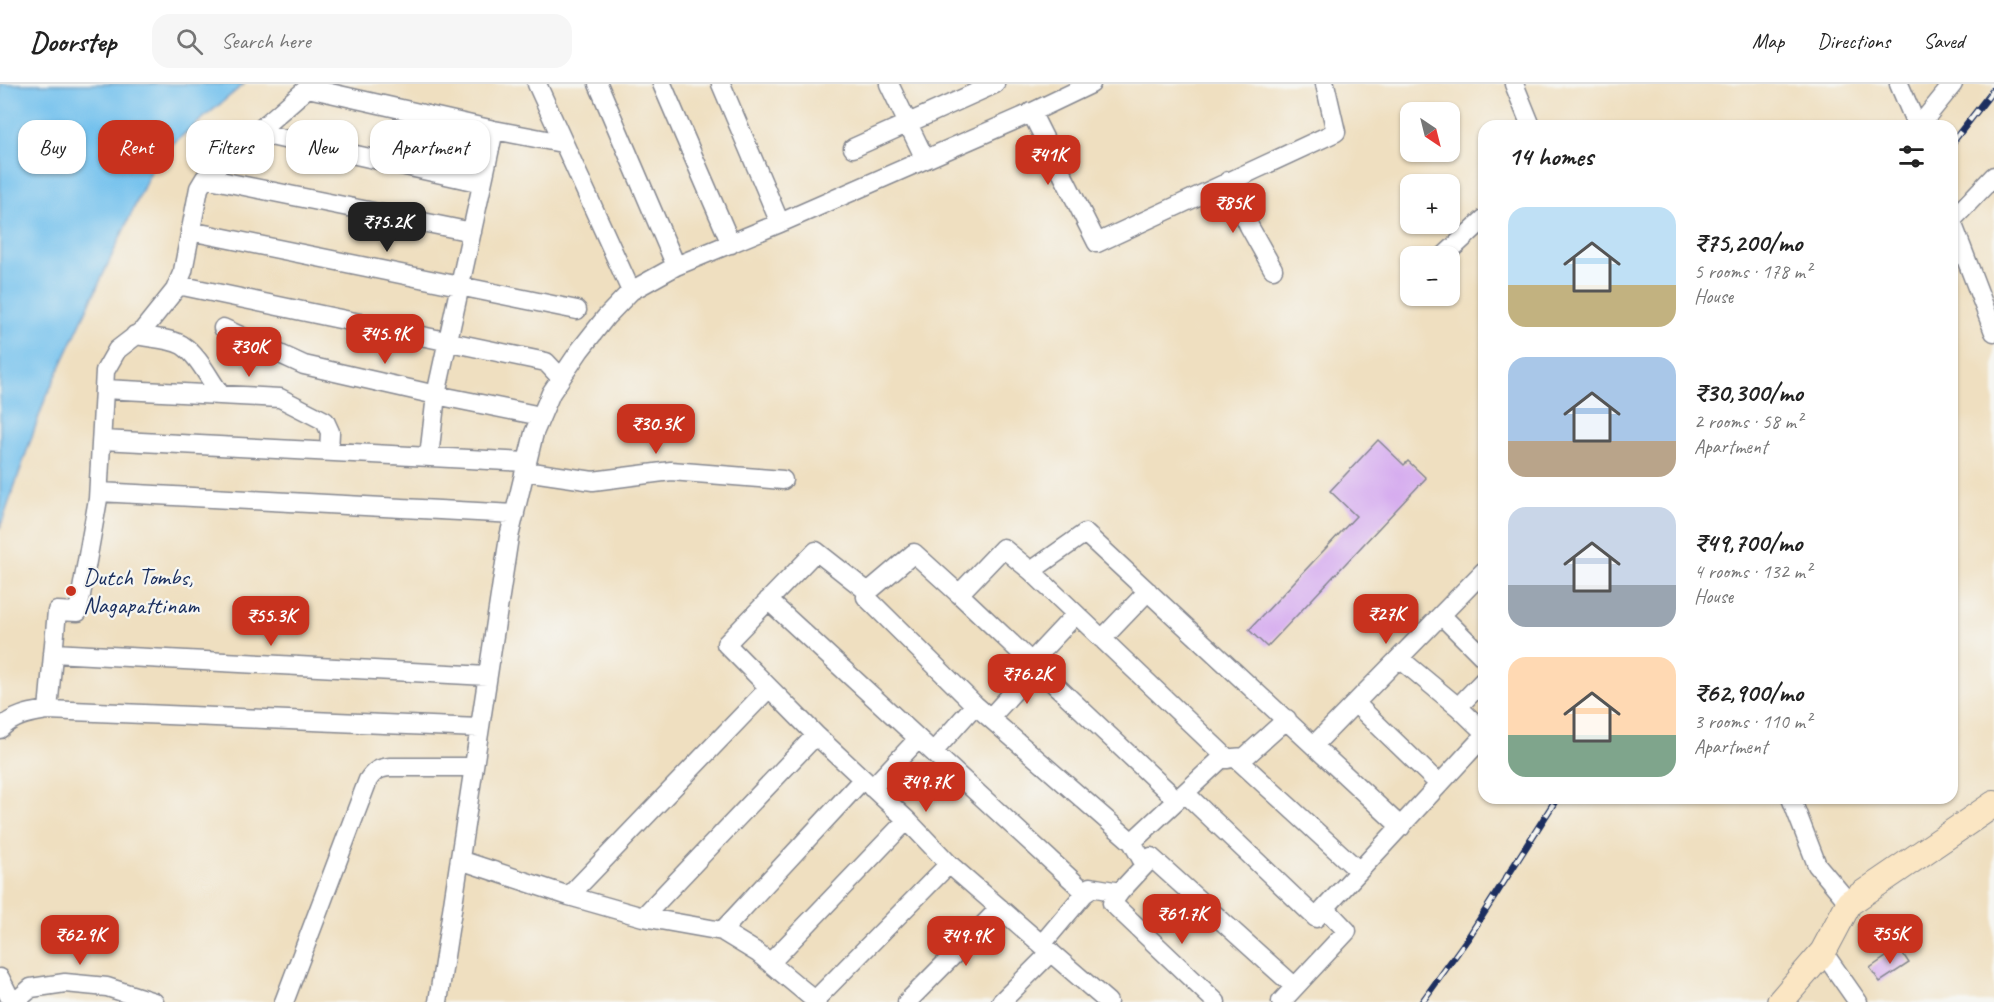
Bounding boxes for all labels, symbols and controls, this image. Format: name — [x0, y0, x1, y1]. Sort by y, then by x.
search box — [152, 14, 572, 68]
text: Doorstep — [30, 24, 116, 59]
icon: search — [173, 25, 206, 58]
text: Search here — [221, 27, 311, 55]
text: Map — [1752, 28, 1784, 54]
text: Directions — [1817, 28, 1890, 54]
text: Saved — [1923, 28, 1964, 54]
north arrow — [1400, 102, 1460, 162]
map controls — [1400, 102, 1460, 306]
chip: Buy — [18, 120, 86, 174]
chip: Rent — [98, 120, 174, 174]
chip: Filters — [186, 120, 274, 174]
chip: New — [286, 120, 358, 174]
chip: Apartment — [370, 120, 490, 174]
pin: ₹41K — [1012, 135, 1084, 186]
text: 14 homes — [1508, 140, 1593, 173]
icon: filters — [1895, 140, 1928, 173]
text: ₹41K — [1029, 142, 1067, 167]
button: + — [1400, 174, 1460, 234]
pin: ₹85K — [1197, 183, 1269, 234]
text: ₹85K — [1215, 190, 1251, 215]
pin: ₹75.2K — [338, 202, 436, 253]
text: ₹75.2K — [362, 209, 412, 234]
text: ₹75,200/mo — [1694, 226, 1802, 259]
icon: home — [1556, 231, 1628, 303]
button: − — [1400, 246, 1460, 306]
text: 5 rooms · 178 m² — [1694, 259, 1811, 284]
text: House — [1694, 284, 1733, 309]
pin: ₹45.9K — [336, 314, 434, 365]
text: ₹45.9K — [360, 321, 410, 346]
pin: ₹30K — [213, 327, 285, 378]
text: ₹30K — [230, 334, 268, 359]
text: ₹30,300/mo — [1694, 376, 1803, 409]
icon: home — [1556, 381, 1628, 453]
pin: ₹30.3K — [607, 404, 705, 455]
text: 2 rooms · 58 m² — [1694, 409, 1802, 434]
text: ₹30.3K — [631, 411, 681, 436]
text: Apartment — [1694, 434, 1767, 459]
text: ₹49,700/mo — [1694, 526, 1802, 559]
icon: home — [1556, 531, 1628, 603]
text: 4 rooms · 132 m² — [1694, 559, 1811, 584]
place label: Dutch Tombs, Nagapattinam — [83, 562, 200, 620]
marker: Dutch Tombs, Nagapattinam — [64, 584, 78, 598]
text: House — [1694, 584, 1733, 609]
pin: ₹27K — [1350, 594, 1422, 645]
pin: ₹55.3K — [222, 596, 320, 647]
text: ₹27K — [1367, 601, 1405, 626]
text: ₹55.3K — [246, 603, 296, 628]
pin: ₹76.2K — [978, 654, 1076, 705]
text: ₹76.2K — [1002, 661, 1052, 686]
text: ₹62,900/mo — [1694, 676, 1803, 709]
icon: home — [1556, 681, 1628, 753]
text: 3 rooms · 110 m² — [1694, 709, 1811, 734]
text: Apartment — [1694, 734, 1767, 759]
pin: ₹49.7K — [877, 762, 975, 813]
text: ₹49.7K — [901, 769, 951, 794]
pin: ₹61.7K — [1133, 894, 1231, 945]
text: ₹61.7K — [1157, 901, 1207, 926]
pin: ₹55K — [1854, 914, 1926, 965]
pin: ₹62.9K — [31, 915, 129, 966]
pin: ₹49.9K — [917, 916, 1015, 967]
text: ₹55K — [1872, 921, 1908, 946]
text: ₹62.9K — [55, 922, 105, 947]
text: ₹49.9K — [941, 923, 991, 948]

